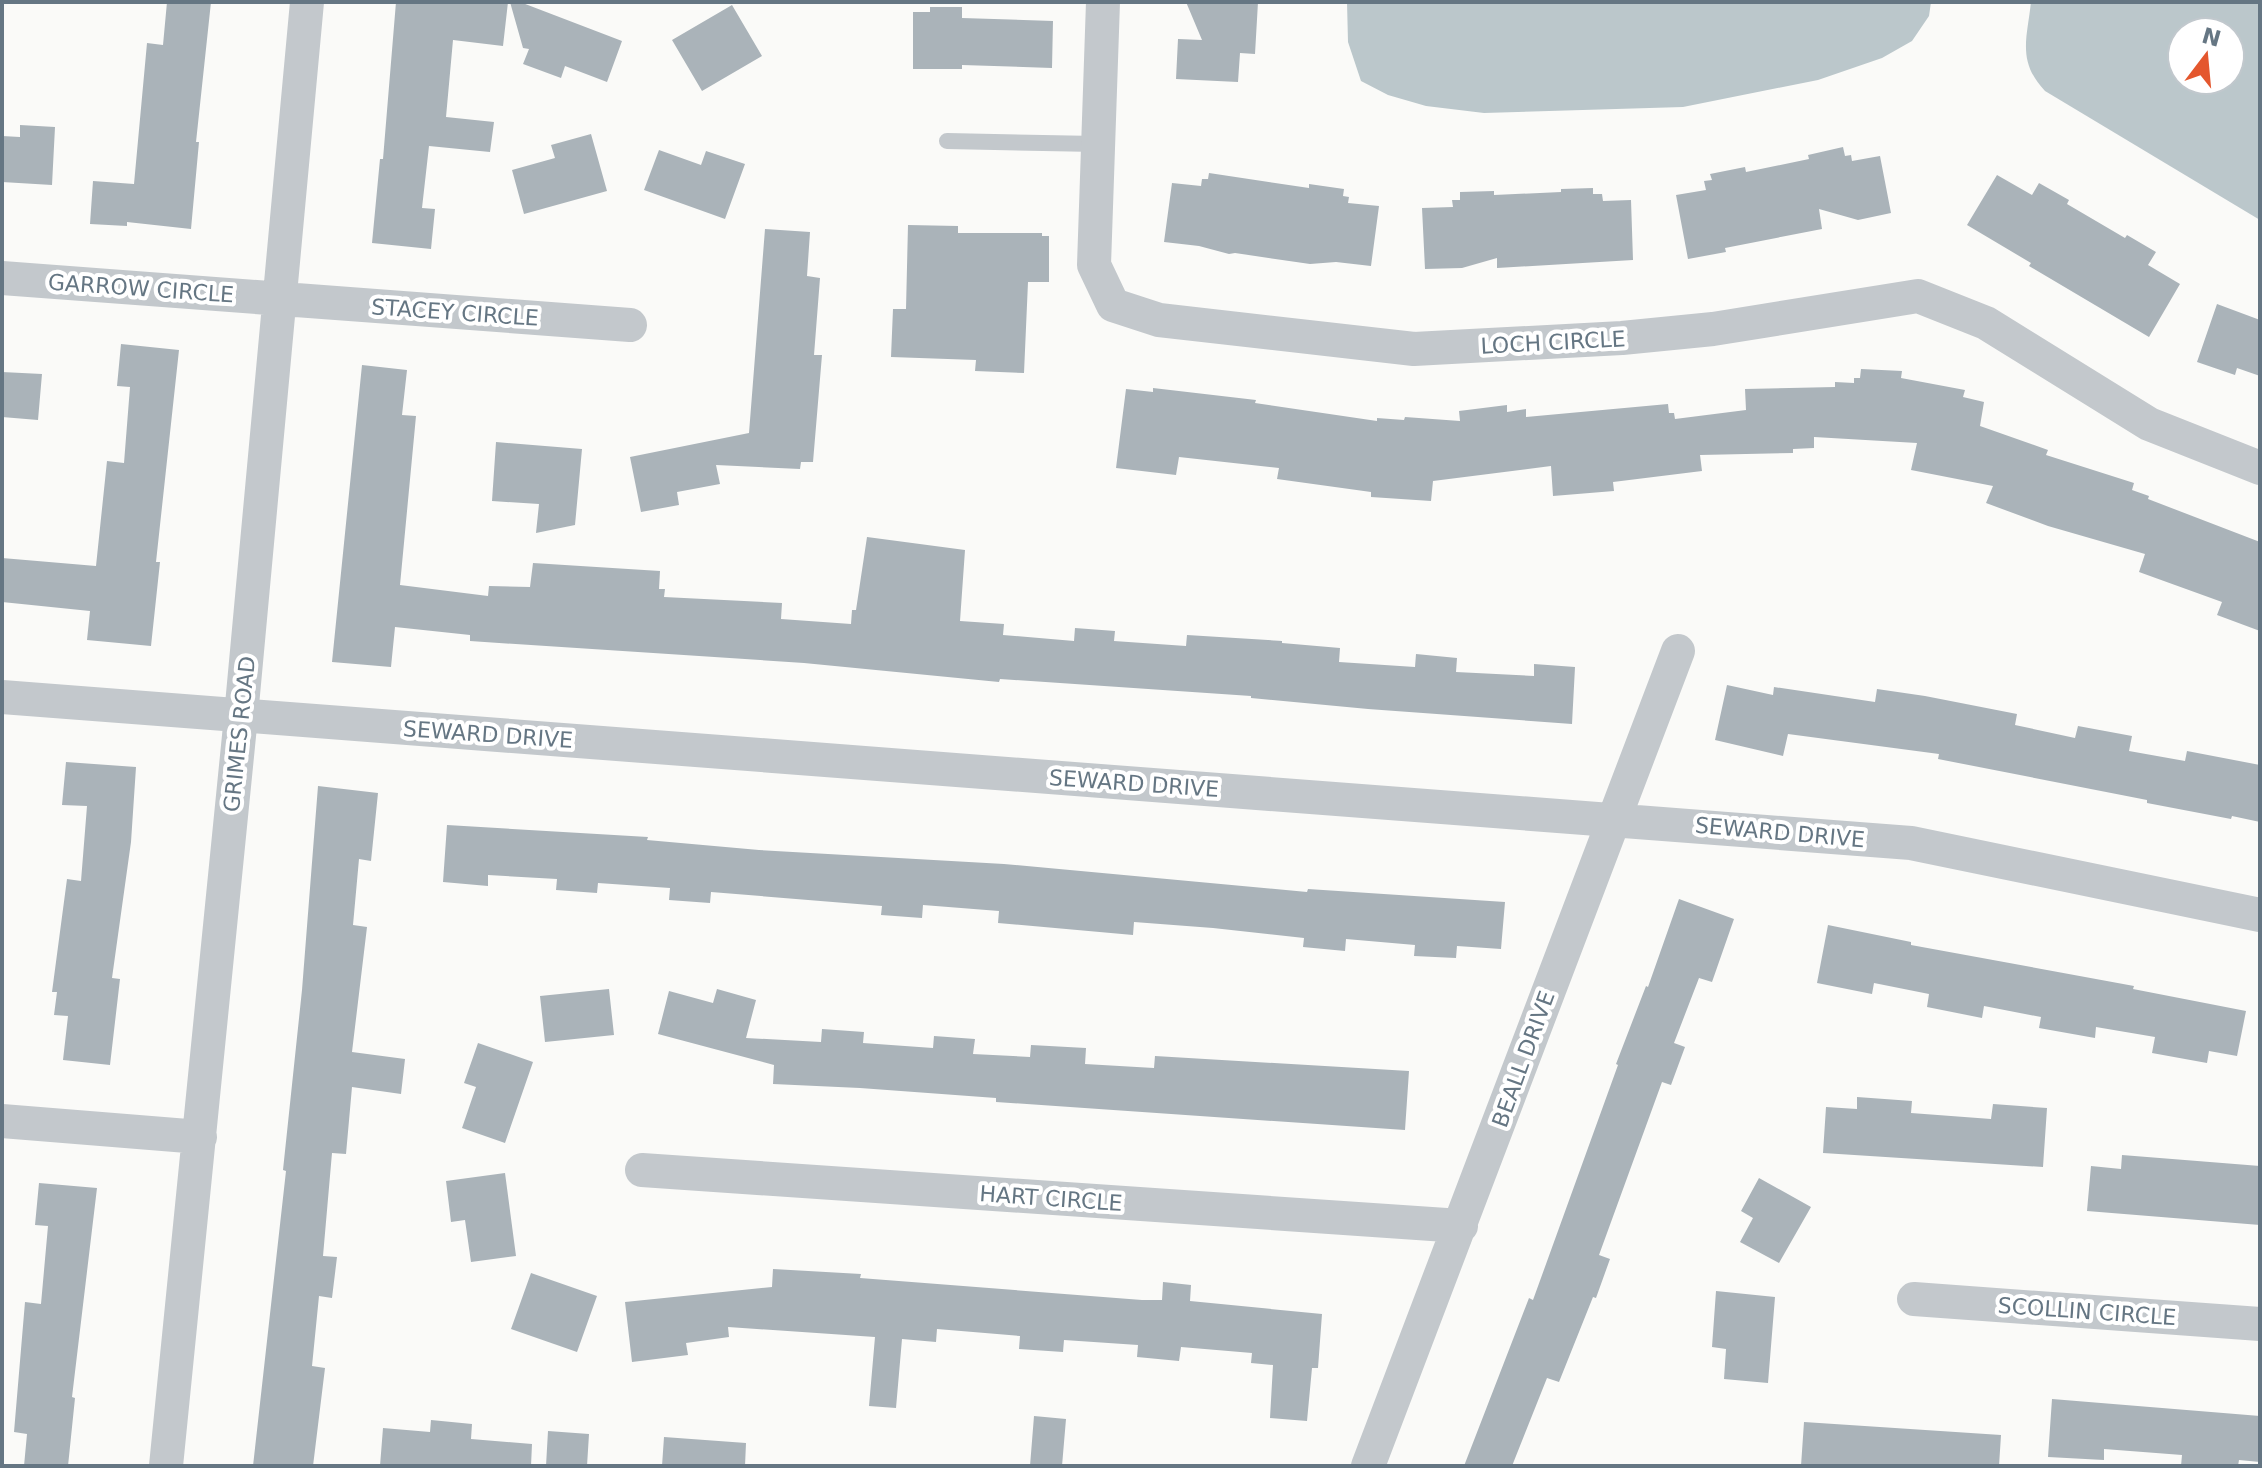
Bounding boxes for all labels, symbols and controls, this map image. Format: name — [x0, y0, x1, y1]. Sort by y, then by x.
north arrow — [2166, 16, 2246, 96]
text: N — [2199, 23, 2224, 52]
street label: GARROW CIRCLE — [47, 270, 235, 307]
street label: STACEY CIRCLE — [370, 294, 539, 331]
street label: LOCH CIRCLE — [1480, 326, 1626, 359]
street label: GRIMES ROAD — [219, 655, 260, 813]
street label: SEWARD DRIVE — [402, 716, 574, 753]
street label: SEWARD DRIVE — [1048, 765, 1220, 802]
street label: SEWARD DRIVE — [1694, 813, 1866, 852]
street label: BEALL DRIVE — [1487, 988, 1560, 1131]
street label: HART CIRCLE — [979, 1181, 1123, 1216]
street label: SCOLLIN CIRCLE — [1997, 1293, 2177, 1330]

